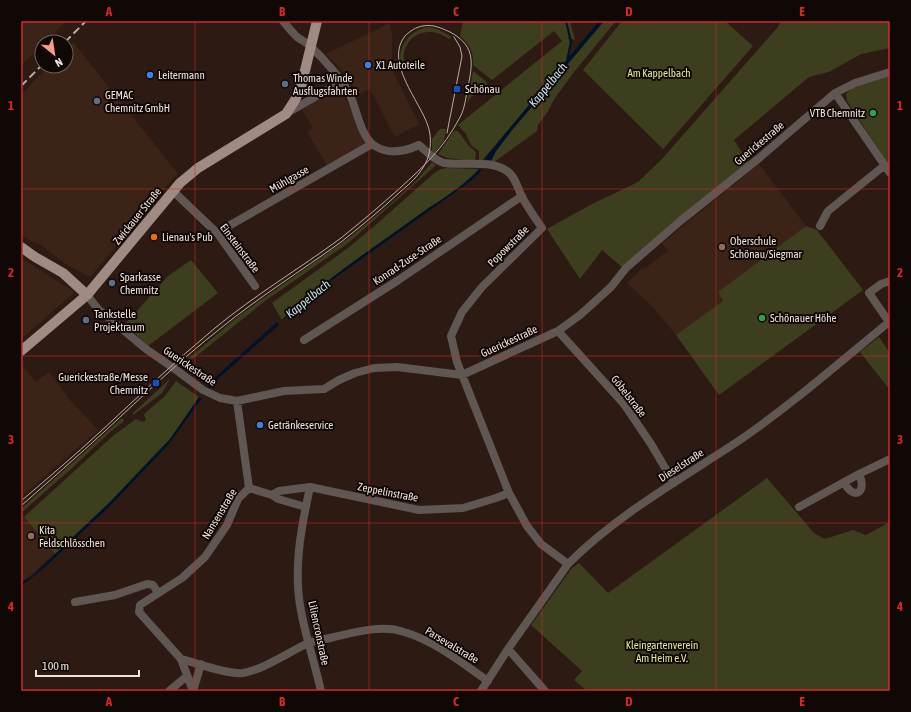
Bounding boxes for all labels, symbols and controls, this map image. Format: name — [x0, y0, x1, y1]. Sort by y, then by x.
text: A — [105, 4, 113, 19]
text: B — [279, 4, 286, 19]
text: C — [453, 4, 459, 19]
text: D — [625, 4, 633, 19]
text: E — [799, 4, 805, 19]
north arrow — [34, 34, 74, 74]
text: N — [53, 56, 65, 69]
place label: X1 Autoteile — [376, 59, 425, 71]
marker: X1 Autoteile — [363, 60, 373, 70]
water label: Kappelbach — [526, 60, 570, 110]
park label: Am Kappelbach — [627, 67, 691, 79]
place label: Leitermann — [158, 69, 205, 81]
marker: Leitermann — [145, 70, 155, 80]
place label: Thomas Winde Ausflugsfahrten — [293, 72, 357, 97]
marker: Thomas Winde Ausflugsfahrten — [280, 79, 290, 89]
place label: Schönau — [465, 83, 500, 95]
marker: Schönau — [452, 84, 462, 94]
place label: GEMAC Chemnitz GmbH — [105, 89, 170, 114]
marker: GEMAC Chemnitz GmbH — [92, 96, 102, 106]
text: 1 — [8, 98, 14, 113]
text: 1 — [897, 98, 903, 113]
place label: VTB Chemnitz — [810, 107, 865, 119]
marker: VTB Chemnitz — [868, 108, 878, 118]
street label: Guerickestraße — [732, 119, 786, 167]
street label: Mühlgasse — [267, 163, 311, 195]
street label: Zwickauer Straße — [111, 185, 163, 247]
street label: Einsteinstraße — [218, 221, 262, 275]
street label: Popowstraße — [485, 223, 531, 269]
place label: Lienau's Pub — [162, 231, 213, 243]
marker: Lienau's Pub — [149, 232, 159, 242]
street label: Konrad-Zuse-Straße — [371, 233, 443, 287]
place label: Oberschule Schönau/Siegmar — [730, 235, 803, 260]
marker: Oberschule Schönau/Siegmar — [717, 242, 727, 252]
text: 2 — [8, 265, 14, 280]
text: 2 — [897, 265, 903, 280]
place label: Sparkasse Chemnitz — [120, 271, 161, 296]
water label: Kappelbach — [283, 277, 333, 321]
marker: Sparkasse Chemnitz — [107, 278, 117, 288]
place label: Tankstelle Projektraum — [94, 308, 145, 333]
place label: Schönauer Höhe — [770, 312, 837, 324]
marker: Schönauer Höhe — [757, 313, 767, 323]
marker: Tankstelle Projektraum — [81, 315, 91, 325]
street label: Guerickestraße — [479, 323, 539, 359]
street label: Guerickestraße — [161, 344, 219, 388]
place label: Guerickestraße/Messe Chemnitz — [58, 371, 148, 396]
street label: Göbelstraße — [609, 373, 649, 419]
marker: Guerickestraße/Messe Chemnitz — [151, 378, 161, 388]
place label: Getränkeservice — [268, 419, 333, 431]
marker: Getränkeservice — [255, 420, 265, 430]
text: 3 — [8, 432, 14, 447]
text: 3 — [897, 432, 903, 447]
street label: Dieselstraße — [656, 446, 706, 484]
street label: Zeppelinstraße — [357, 480, 419, 504]
street label: Nansenstraße — [199, 487, 239, 541]
place label: Kita Feldschlösschen — [39, 524, 105, 549]
marker: Kita Feldschlösschen — [26, 531, 36, 541]
text: 4 — [7, 599, 14, 614]
text: 4 — [896, 599, 903, 614]
street label: Liliencronstraße — [306, 600, 332, 666]
street label: Parsevalstraße — [423, 624, 481, 666]
park label: Kleingartenverein Am Heim e.V. — [626, 639, 698, 664]
scale bar — [36, 652, 139, 678]
text: 100 m — [42, 659, 69, 673]
text: A — [105, 694, 113, 709]
text: B — [279, 694, 286, 709]
text: C — [453, 694, 459, 709]
text: D — [625, 694, 633, 709]
text: E — [799, 694, 805, 709]

